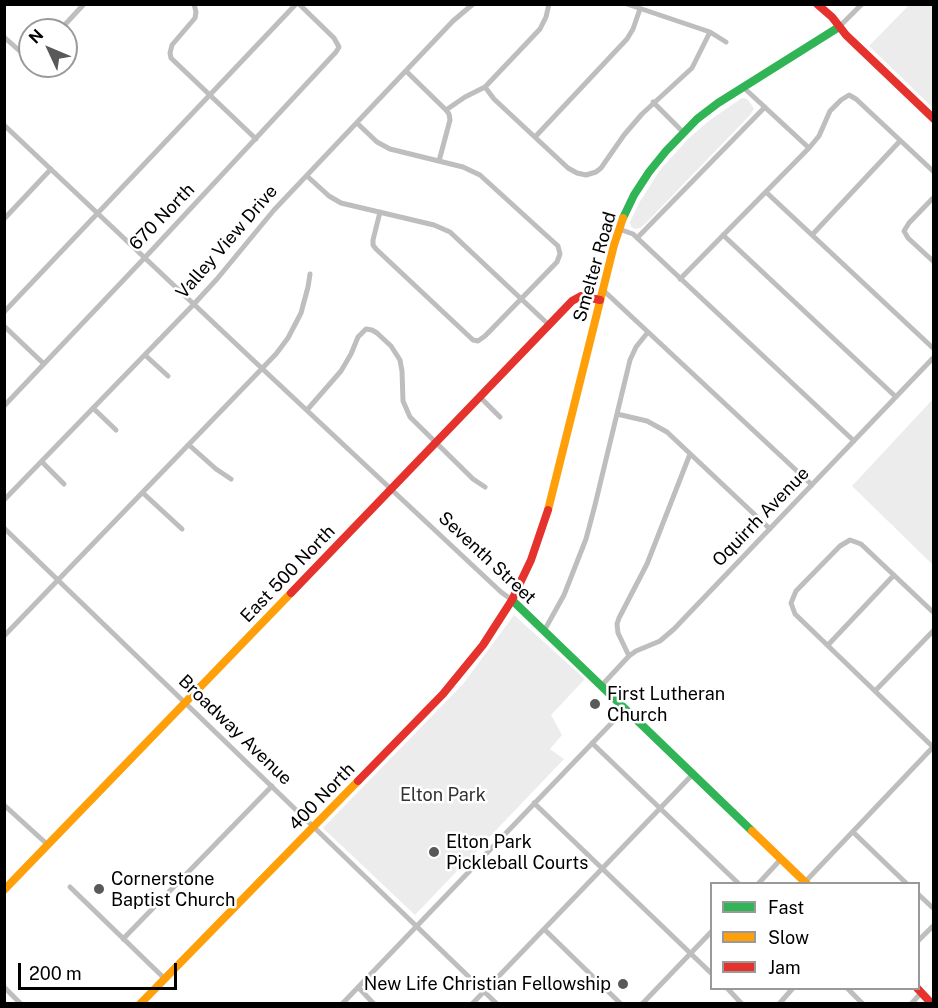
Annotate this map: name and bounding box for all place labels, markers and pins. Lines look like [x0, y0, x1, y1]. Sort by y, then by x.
place label: First Lutheran Church [607, 683, 725, 726]
marker: First Lutheran Church [588, 697, 602, 711]
place label: Elton Park Pickleball Courts [446, 831, 588, 874]
marker: Elton Park Pickleball Courts [427, 845, 441, 859]
place label: Cornerstone Baptist Church [111, 868, 235, 910]
marker: Cornerstone Baptist Church [92, 882, 106, 896]
place label: New Life Christian Fellowship [364, 973, 611, 995]
marker: New Life Christian Fellowship [616, 977, 630, 991]

